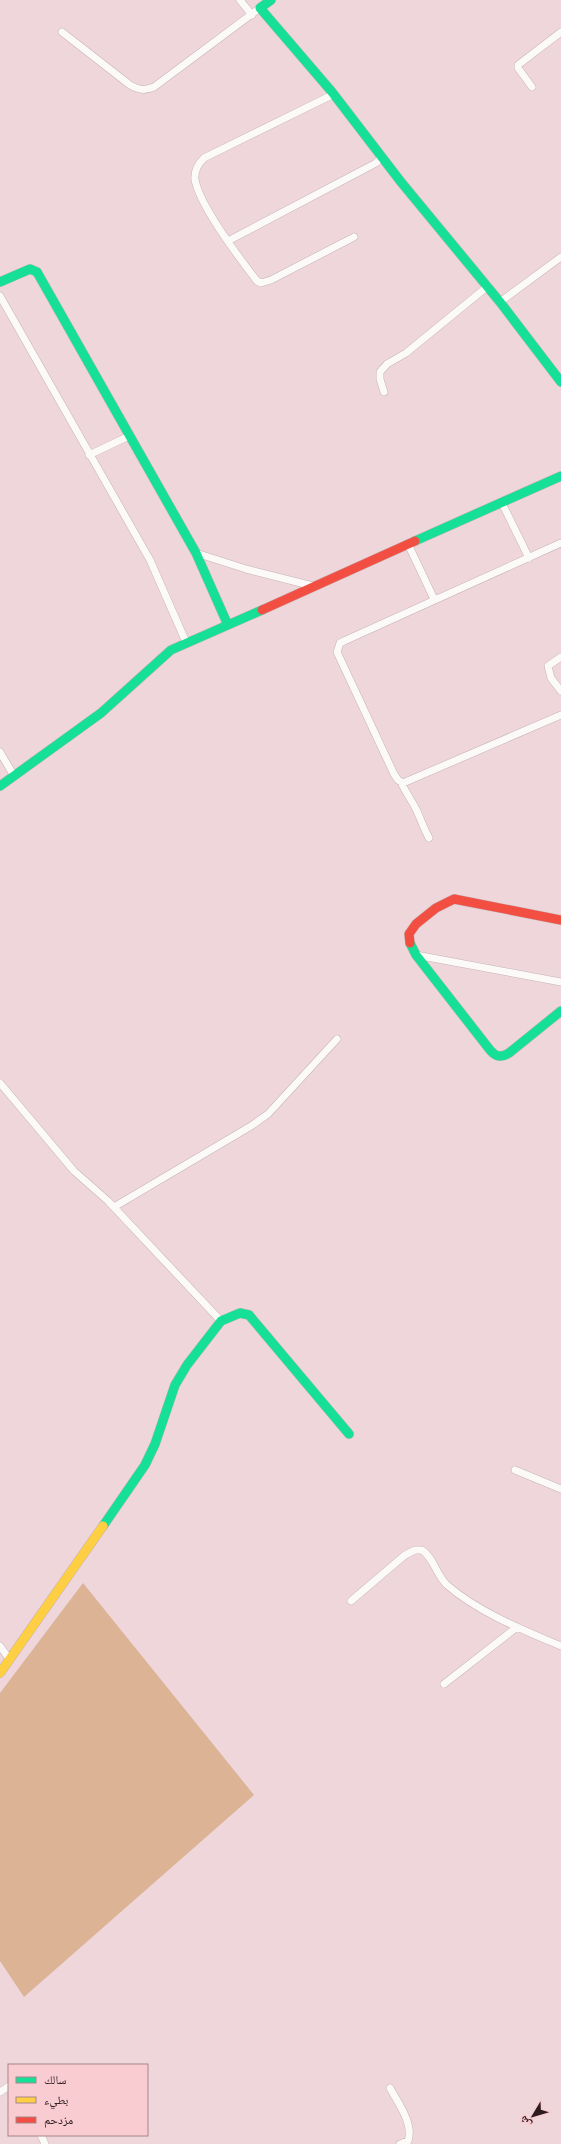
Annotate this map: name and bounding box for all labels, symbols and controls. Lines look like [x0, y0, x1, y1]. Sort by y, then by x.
legend [8, 2064, 148, 2136]
text: سالك [44, 2073, 66, 2087]
text: بطيء [44, 2093, 68, 2110]
north arrow [513, 2096, 553, 2136]
text: ش [517, 2112, 535, 2130]
text: مزدحم [44, 2113, 73, 2128]

